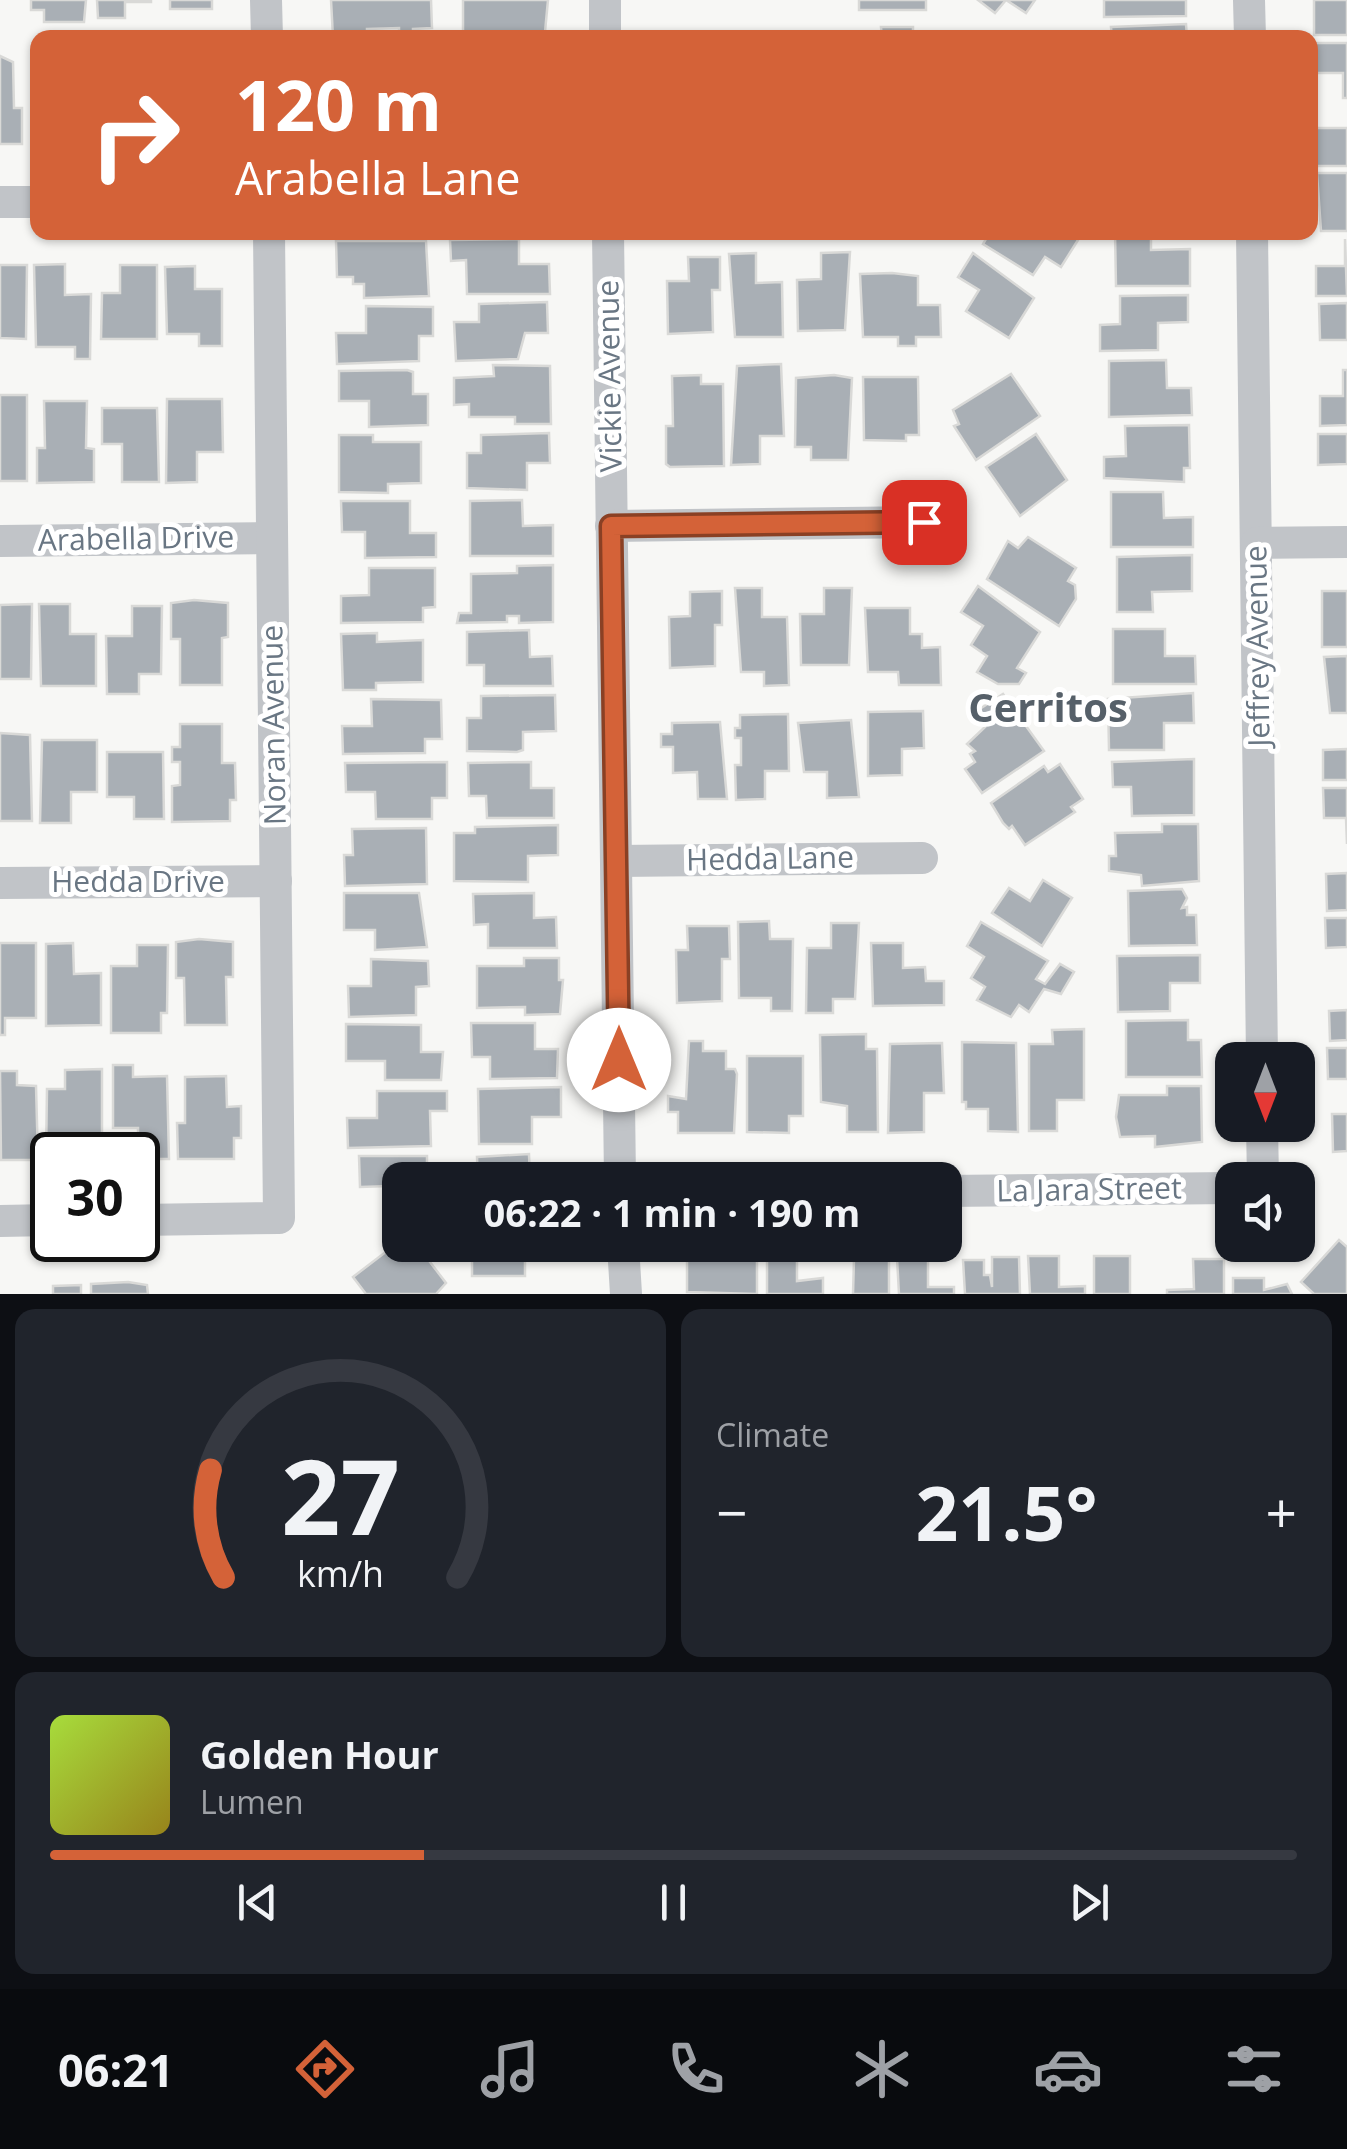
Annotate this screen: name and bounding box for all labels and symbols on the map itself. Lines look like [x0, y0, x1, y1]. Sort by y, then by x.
street label: Vickie Avenue [586, 280, 631, 472]
pin [882, 480, 967, 565]
street label: Arabella Drive [38, 515, 234, 560]
street label: Jeffrey Avenue [1234, 545, 1279, 750]
street label: Noran Avenue [250, 625, 295, 825]
district label: Cerritos [968, 679, 1128, 734]
street label: Hedda Lane [686, 836, 854, 879]
street label: Hedda Drive [51, 860, 225, 901]
position arrow [567, 1008, 671, 1112]
north arrow [1215, 1042, 1315, 1142]
speed limit sign: 30 [30, 1132, 160, 1262]
street label: La Jara Street [996, 1166, 1182, 1211]

